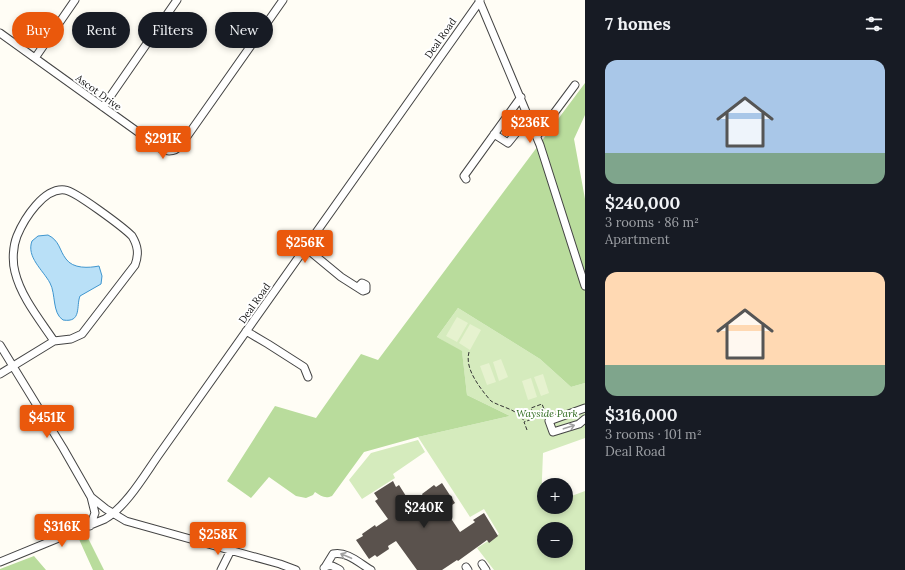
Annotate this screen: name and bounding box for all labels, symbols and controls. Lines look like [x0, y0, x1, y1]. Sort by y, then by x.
chip: Buy [12, 12, 64, 48]
chip: Rent [72, 12, 130, 48]
chip: Filters [138, 12, 207, 48]
chip: New [215, 12, 273, 48]
text: 7 homes [605, 13, 671, 35]
icon: filters [863, 13, 885, 35]
street label: Deal Road [422, 15, 459, 61]
street label: Ascot Drive [72, 71, 125, 114]
icon: home [709, 86, 781, 158]
pin: $236K [502, 110, 558, 144]
text: $236K [511, 114, 549, 131]
pin: $291K [135, 126, 191, 160]
text: $291K [145, 130, 181, 147]
text: $240,000 [605, 192, 680, 214]
text: 3 rooms · 86 m² [605, 214, 699, 231]
pin: $256K [277, 230, 333, 264]
text: Apartment [605, 231, 670, 248]
text: $256K [286, 234, 324, 251]
street label: Deal Road [236, 280, 273, 326]
icon: home [709, 298, 781, 370]
text: $316,000 [605, 404, 678, 426]
pin: $451K [19, 405, 75, 439]
park label: Wayside Park [516, 407, 578, 420]
text: $451K [29, 409, 65, 426]
one-way arrow [562, 423, 575, 430]
text: 3 rooms · 101 m² [605, 426, 702, 443]
text: Deal Road [605, 443, 666, 460]
map controls [537, 478, 573, 558]
button: + [537, 478, 573, 514]
pin: $240K [396, 495, 452, 529]
text: $240K [404, 499, 444, 516]
pin: $316K [34, 514, 90, 548]
text: $316K [44, 518, 80, 535]
pin: $258K [190, 522, 246, 556]
button: − [537, 522, 573, 558]
text: $258K [199, 526, 237, 543]
one-way arrow [341, 552, 353, 559]

